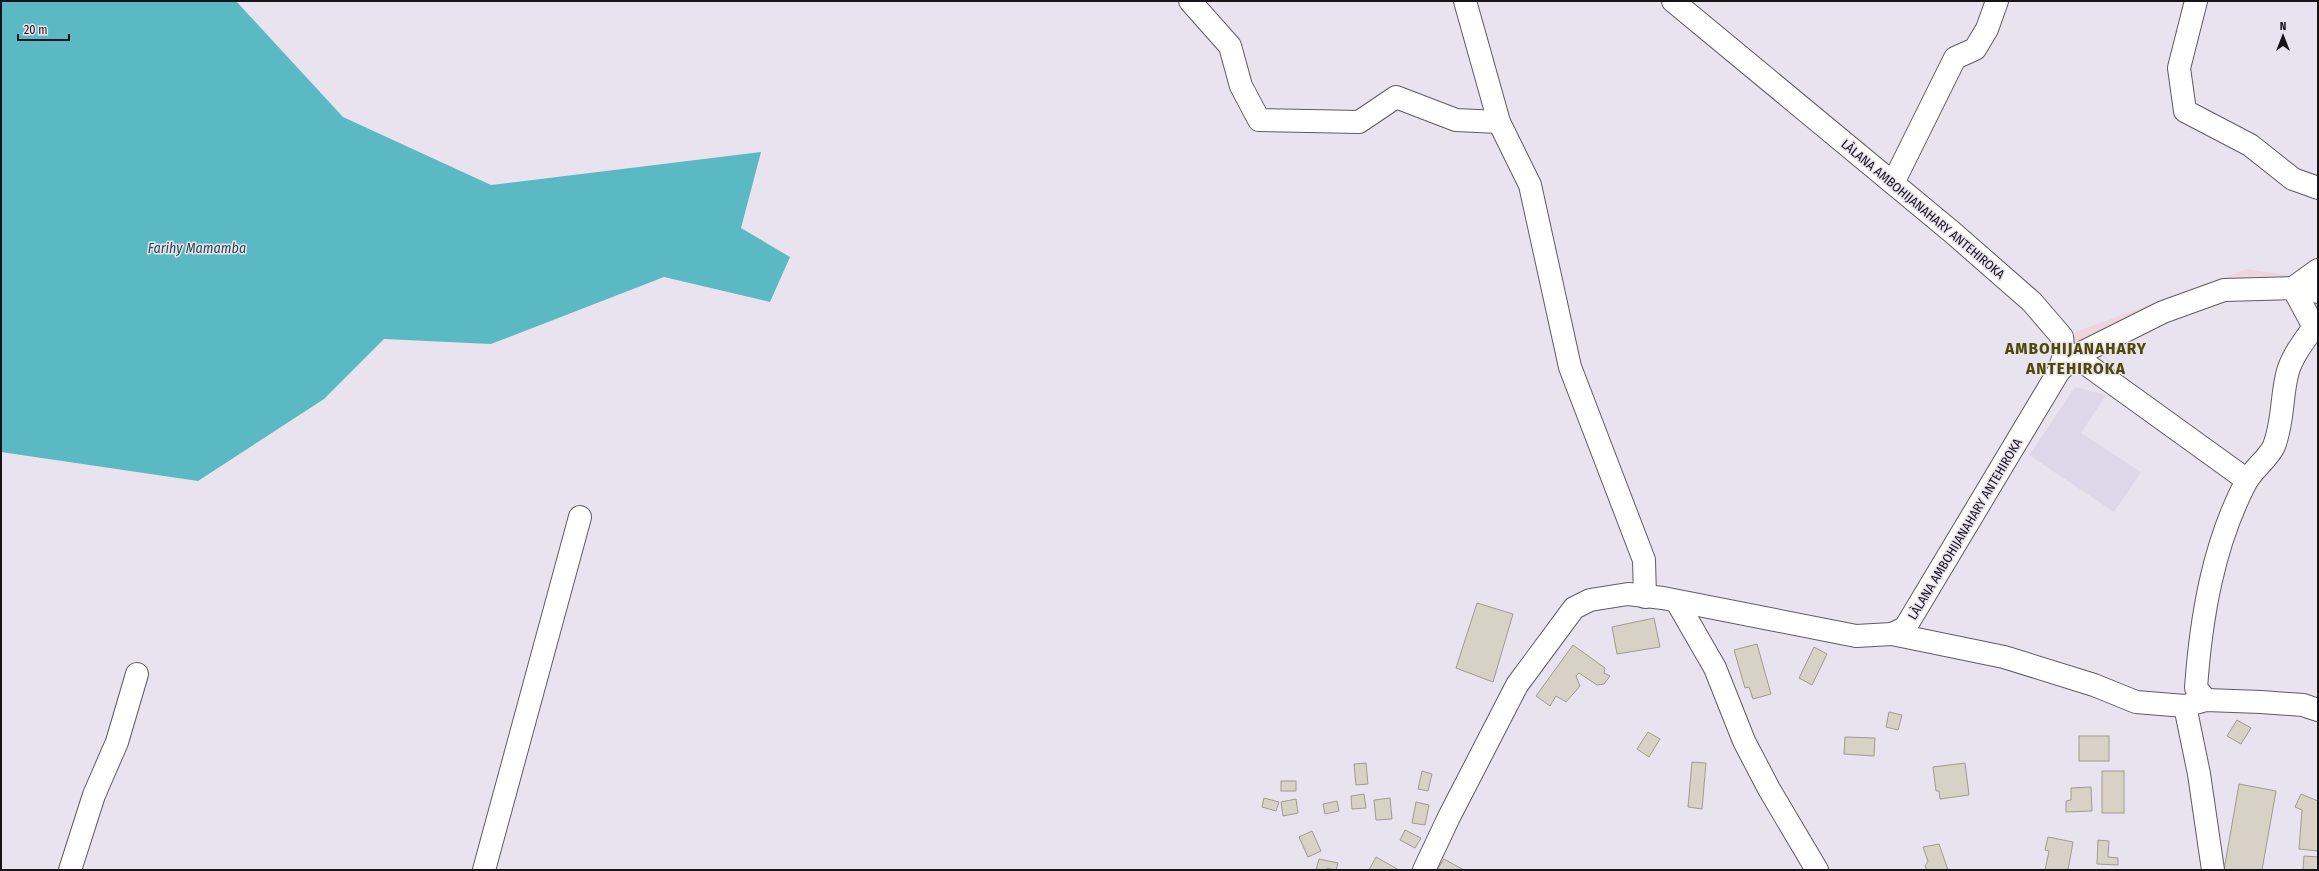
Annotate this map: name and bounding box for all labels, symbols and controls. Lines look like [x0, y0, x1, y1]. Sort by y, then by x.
scale bar [18, 16, 69, 42]
north arrow [2263, 16, 2303, 56]
text: N [2280, 20, 2286, 33]
text: 20 m [24, 23, 48, 37]
street label: LÀLANA AMBOHIJANAHARY ANTEHIROKA [1838, 136, 2008, 282]
water label: Farihy Mamamba [148, 240, 246, 257]
district label: AMBOHIJANAHARY ANTEHIROKA [2004, 338, 2147, 379]
street label: LÀLANA AMBOHIJANAHARY ANTEHIROKA [1905, 436, 2025, 622]

